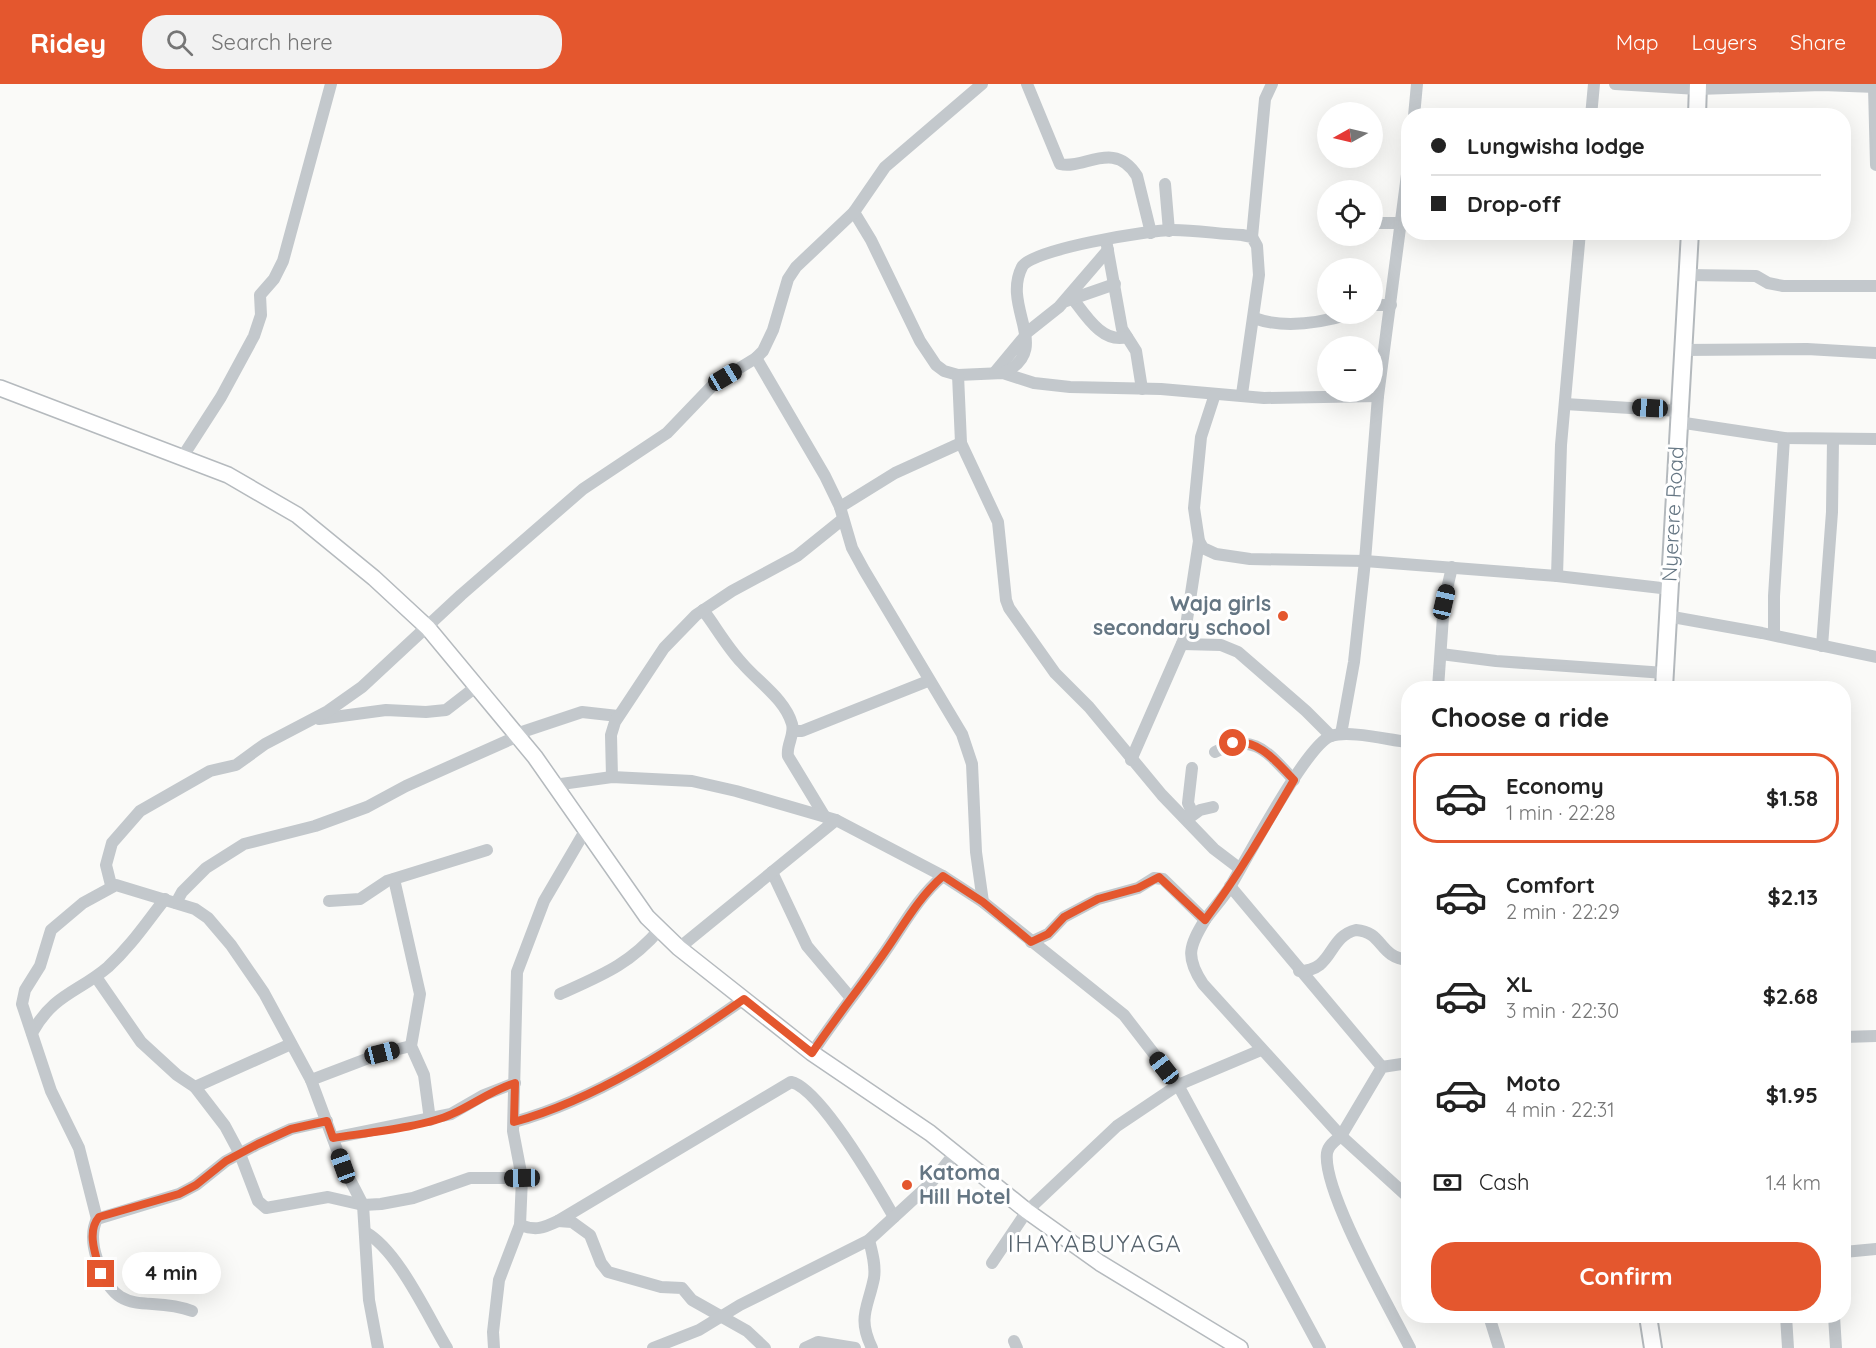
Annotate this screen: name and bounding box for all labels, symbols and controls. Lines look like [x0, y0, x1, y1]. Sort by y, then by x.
search box [142, 15, 562, 69]
text: Ridey [30, 25, 106, 60]
icon: search [163, 26, 196, 59]
text: Search here [211, 28, 333, 56]
text: Map [1616, 29, 1659, 55]
text: Layers [1692, 29, 1757, 55]
text: Share [1790, 29, 1846, 55]
north arrow [1317, 102, 1383, 168]
map controls [1317, 102, 1383, 402]
text: Lungwisha lodge [1467, 132, 1645, 160]
button: locate [1317, 180, 1383, 246]
text: Drop-off [1467, 190, 1561, 218]
button: + [1317, 258, 1383, 324]
button: − [1317, 336, 1383, 402]
car [705, 360, 745, 394]
car [1632, 398, 1668, 418]
street label: Nyerere Road [1655, 445, 1689, 582]
car [1431, 582, 1457, 622]
place label: Waja girls secondary school [1093, 590, 1271, 640]
marker: Waja girls secondary school [1276, 609, 1290, 623]
text: Choose a ride [1431, 700, 1609, 734]
route start [1219, 729, 1246, 756]
icon: car [1434, 771, 1488, 825]
text: Economy [1506, 772, 1604, 800]
text: $1.58 [1766, 784, 1818, 812]
text: 1 min · 22:28 [1506, 800, 1616, 825]
icon: car [1434, 870, 1488, 924]
text: Comfort [1506, 871, 1595, 899]
text: $2.13 [1768, 883, 1818, 911]
text: 2 min · 22:29 [1506, 899, 1620, 924]
icon: car [1434, 969, 1488, 1023]
text: XL [1506, 970, 1533, 998]
text: $2.68 [1763, 982, 1818, 1010]
text: 3 min · 22:30 [1506, 998, 1619, 1023]
car [362, 1040, 402, 1066]
car [1146, 1048, 1182, 1088]
icon: car [1434, 1068, 1488, 1122]
text: Moto [1506, 1069, 1560, 1097]
text: $1.95 [1766, 1081, 1818, 1109]
text: 4 min · 22:31 [1506, 1097, 1615, 1122]
car [328, 1146, 358, 1186]
place label: Katoma Hill Hotel [919, 1159, 1011, 1209]
icon: cash [1431, 1166, 1464, 1199]
text: Cash [1479, 1168, 1530, 1196]
car [504, 1169, 540, 1187]
text: 1.4 km [1766, 1170, 1821, 1195]
marker: Katoma Hill Hotel [900, 1178, 914, 1192]
district label: IHAYABUYAGA [1008, 1228, 1182, 1258]
button: Confirm [1431, 1242, 1821, 1311]
callout: 4 min [122, 1253, 221, 1295]
route end [87, 1260, 114, 1287]
text: 4 min [145, 1260, 198, 1285]

